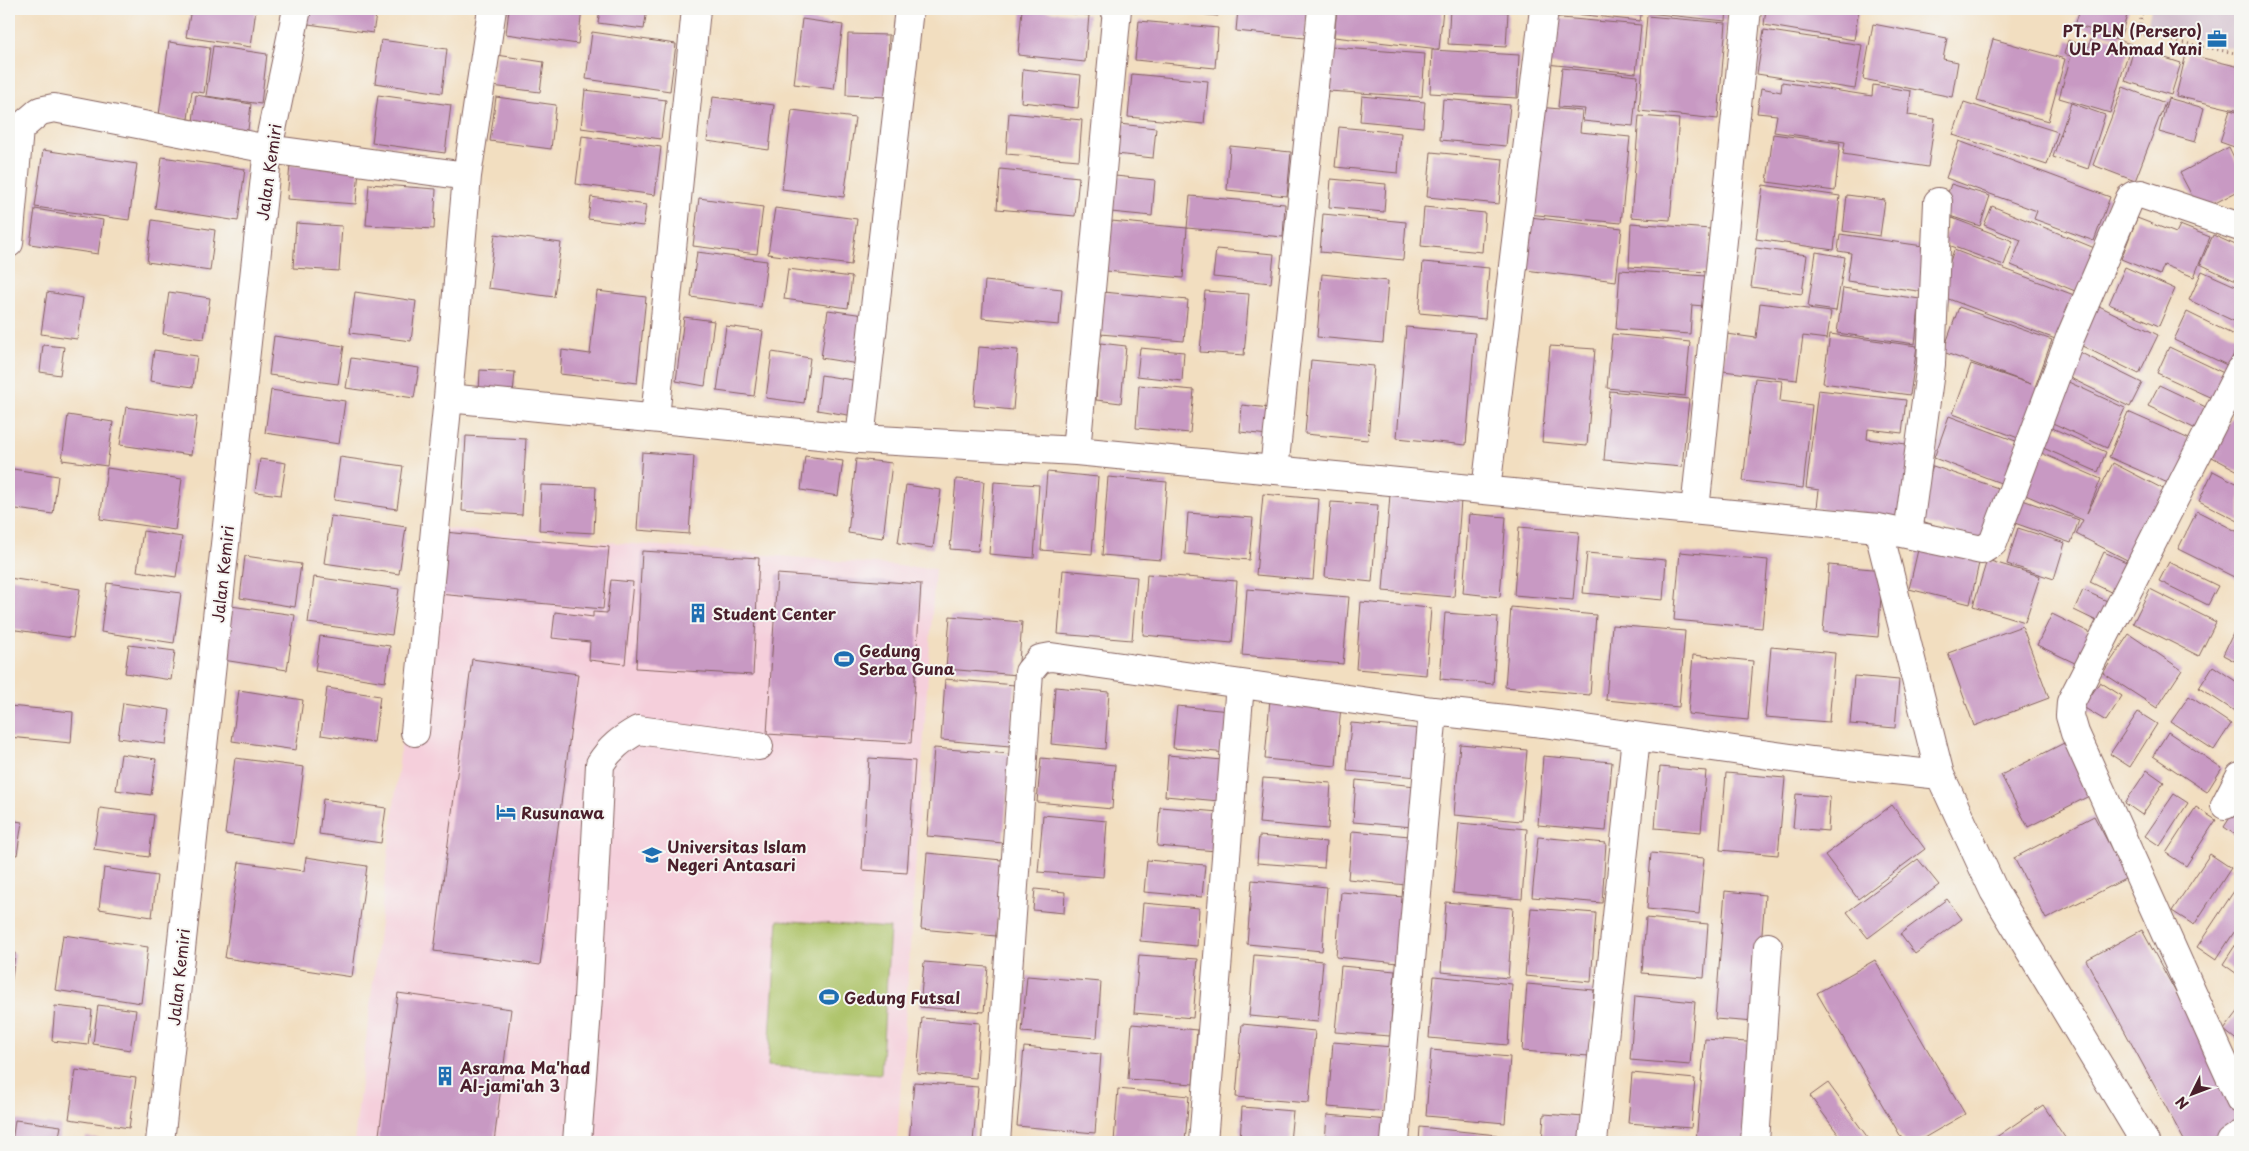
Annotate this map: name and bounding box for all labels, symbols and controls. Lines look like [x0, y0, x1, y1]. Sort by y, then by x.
place label: PT. PLN (Persero) ULP Ahmad Yani [2062, 18, 2202, 60]
office icon: PT. PLN (Persero) ULP Ahmad Yani [2206, 28, 2228, 50]
street label: Jalan Kemiri [249, 122, 287, 222]
street label: Jalan Kemiri [205, 524, 239, 624]
place label: Student Center [713, 601, 837, 625]
building icon: Student Center [687, 602, 709, 624]
place label: Gedung Serba Guna [859, 638, 955, 680]
sports icon: Gedung Serba Guna [833, 648, 855, 670]
place label: Rusunawa [521, 800, 604, 824]
hotel icon: Rusunawa [495, 801, 517, 823]
place label: Universitas Islam Negeri Antasari [667, 834, 806, 876]
school or university icon: Universitas Islam Negeri Antasari [641, 844, 663, 866]
street label: Jalan Kemiri [161, 927, 195, 1027]
place label: Gedung Futsal [844, 985, 960, 1009]
sports icon: Gedung Futsal [818, 986, 840, 1008]
place label: Asrama Ma'had Al-jami'ah 3 [459, 1055, 591, 1097]
building icon: Asrama Ma'had Al-jami'ah 3 [434, 1065, 456, 1087]
north arrow [2166, 1068, 2216, 1118]
text: N [2170, 1092, 2193, 1114]

